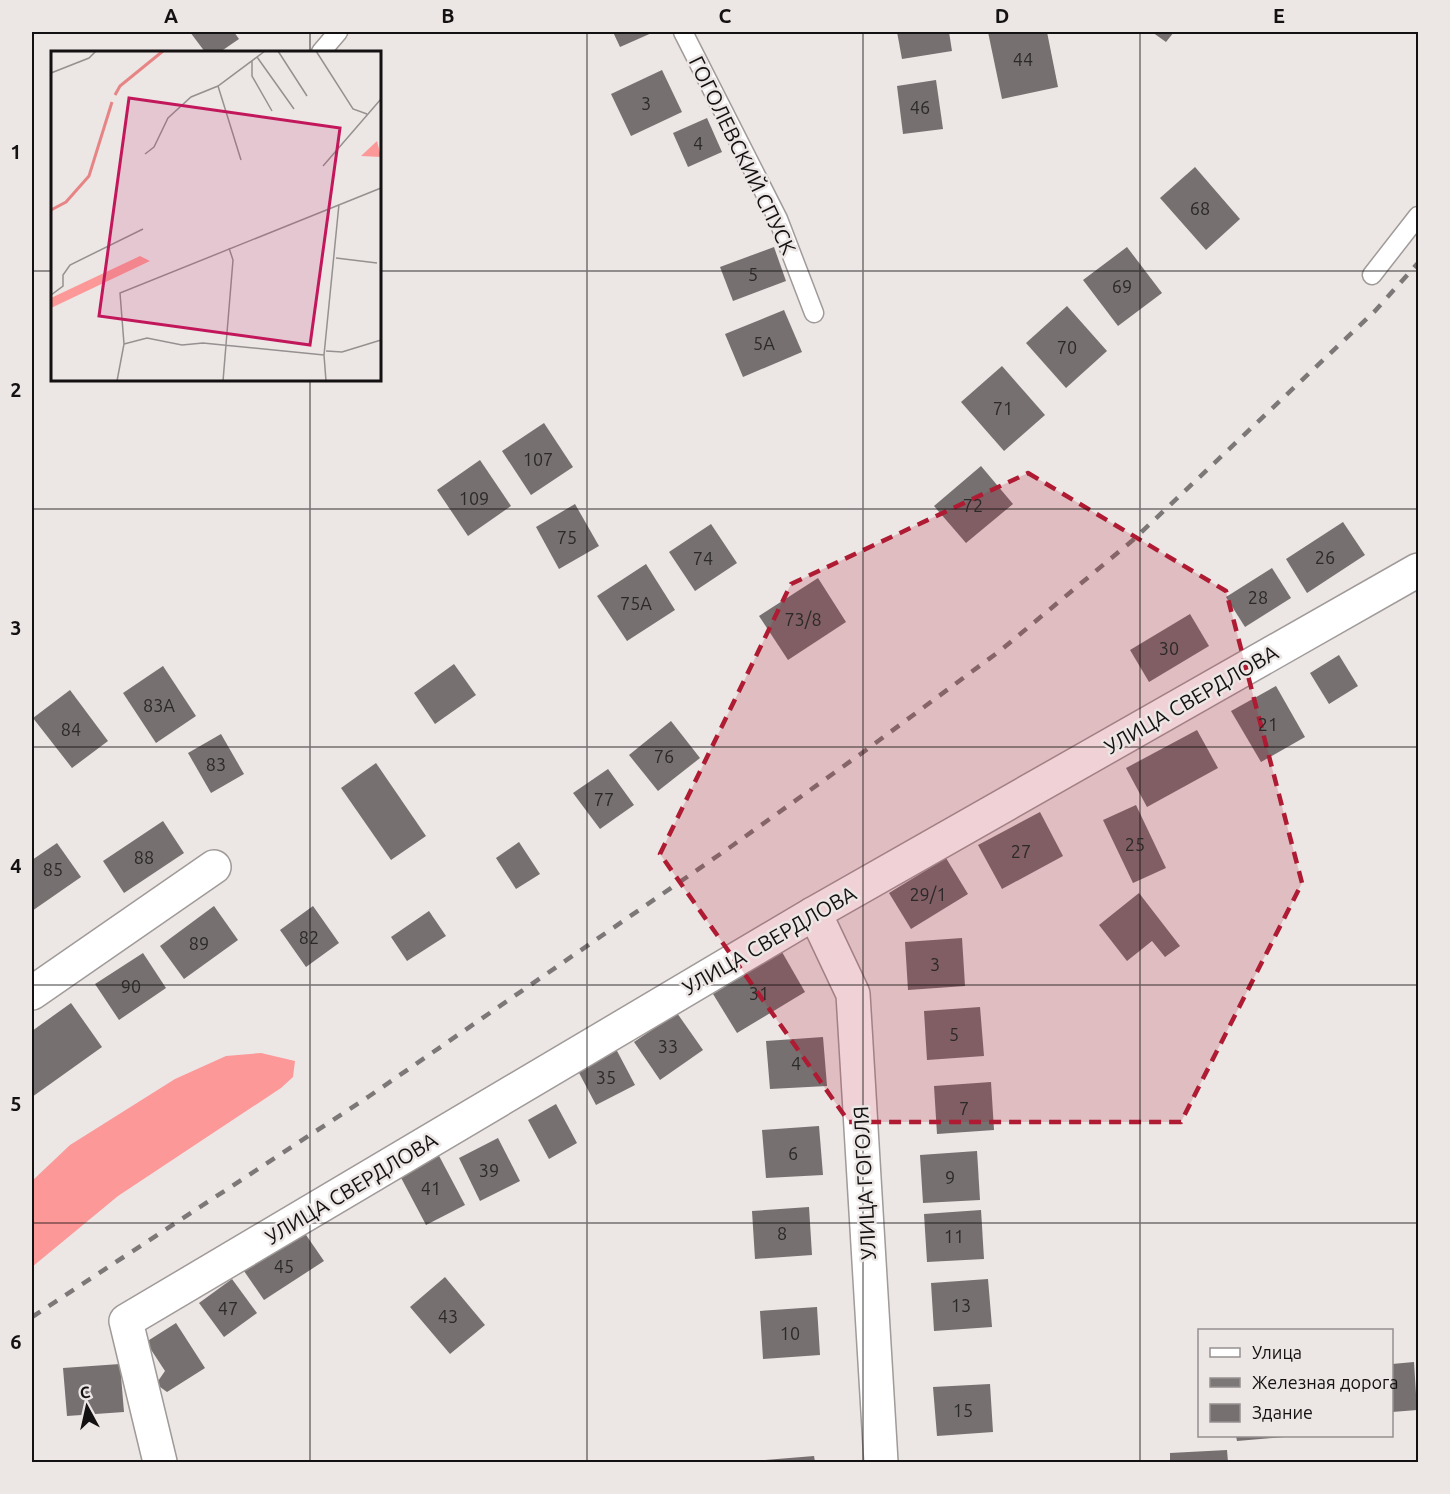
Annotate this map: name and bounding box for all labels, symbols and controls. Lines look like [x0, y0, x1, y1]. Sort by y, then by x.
text: A [164, 4, 178, 27]
text: B [441, 4, 455, 27]
text: C [719, 4, 732, 27]
text: D [995, 4, 1009, 27]
text: E [1273, 4, 1285, 27]
house number: 44 [1013, 49, 1033, 69]
inset map [51, 51, 381, 381]
street label: ГОГОЛЕВСКИЙ СПУСК [685, 52, 802, 258]
house number: 3 [641, 93, 651, 113]
house number: 46 [910, 97, 930, 117]
house number: 4 [693, 133, 703, 153]
text: 1 [10, 140, 22, 163]
house number: 68 [1190, 198, 1210, 218]
house number: 5 [748, 264, 758, 284]
house number: 69 [1112, 276, 1132, 296]
house number: 5А [753, 333, 775, 353]
house number: 70 [1057, 337, 1077, 357]
text: 2 [10, 378, 22, 401]
house number: 71 [993, 398, 1013, 418]
house number: 107 [523, 449, 553, 469]
house number: 109 [459, 488, 489, 508]
house number: 72 [963, 495, 983, 515]
house number: 75 [557, 527, 577, 547]
house number: 26 [1315, 547, 1335, 567]
house number: 74 [693, 548, 713, 568]
house number: 28 [1248, 587, 1268, 607]
house number: 75А [620, 593, 652, 613]
house number: 73/8 [784, 609, 822, 629]
text: 3 [10, 616, 22, 639]
house number: 30 [1159, 638, 1179, 658]
street label: УЛИЦА СВЕРДЛОВА [1100, 639, 1282, 758]
house number: 83А [143, 695, 175, 715]
house number: 21 [1258, 714, 1278, 734]
house number: 84 [61, 719, 81, 739]
house number: 76 [654, 746, 674, 766]
house number: 83 [206, 754, 226, 774]
house number: 77 [594, 789, 614, 809]
house number: 25 [1125, 834, 1145, 854]
house number: 27 [1011, 841, 1031, 861]
house number: 88 [134, 847, 154, 867]
text: 4 [10, 854, 22, 877]
house number: 85 [43, 859, 63, 879]
street label: УЛИЦА СВЕРДЛОВА [678, 880, 860, 999]
house number: 29/1 [909, 884, 947, 904]
house number: 82 [299, 927, 319, 947]
house number: 89 [189, 933, 209, 953]
house number: 3 [930, 954, 940, 974]
house number: 90 [121, 976, 141, 996]
house number: 31 [749, 983, 769, 1003]
house number: 5 [949, 1024, 959, 1044]
house number: 33 [658, 1036, 678, 1056]
house number: 4 [791, 1053, 801, 1073]
house number: 35 [596, 1067, 616, 1087]
text: 5 [10, 1092, 22, 1115]
house number: 7 [959, 1098, 969, 1118]
street label: УЛИЦА ГОГОЛЯ [848, 1105, 880, 1261]
street label: УЛИЦА СВЕРДЛОВА [261, 1127, 442, 1249]
house number: 6 [788, 1143, 798, 1163]
house number: 39 [479, 1160, 499, 1180]
house number: 9 [945, 1167, 955, 1187]
house number: 41 [421, 1178, 441, 1198]
house number: 8 [777, 1223, 787, 1243]
house number: 11 [944, 1226, 964, 1246]
house number: 45 [274, 1256, 294, 1276]
house number: 13 [951, 1295, 971, 1315]
house number: 47 [218, 1298, 238, 1318]
house number: 43 [438, 1306, 458, 1326]
house number: 10 [780, 1323, 800, 1343]
legend [1198, 1329, 1393, 1437]
text: 6 [10, 1330, 22, 1353]
text: Улица [1252, 1342, 1302, 1362]
text: Железная дорога [1252, 1372, 1399, 1392]
north arrow [57, 1377, 117, 1437]
text: С [79, 1383, 91, 1402]
house number: 15 [953, 1400, 973, 1420]
text: Здание [1252, 1402, 1313, 1422]

